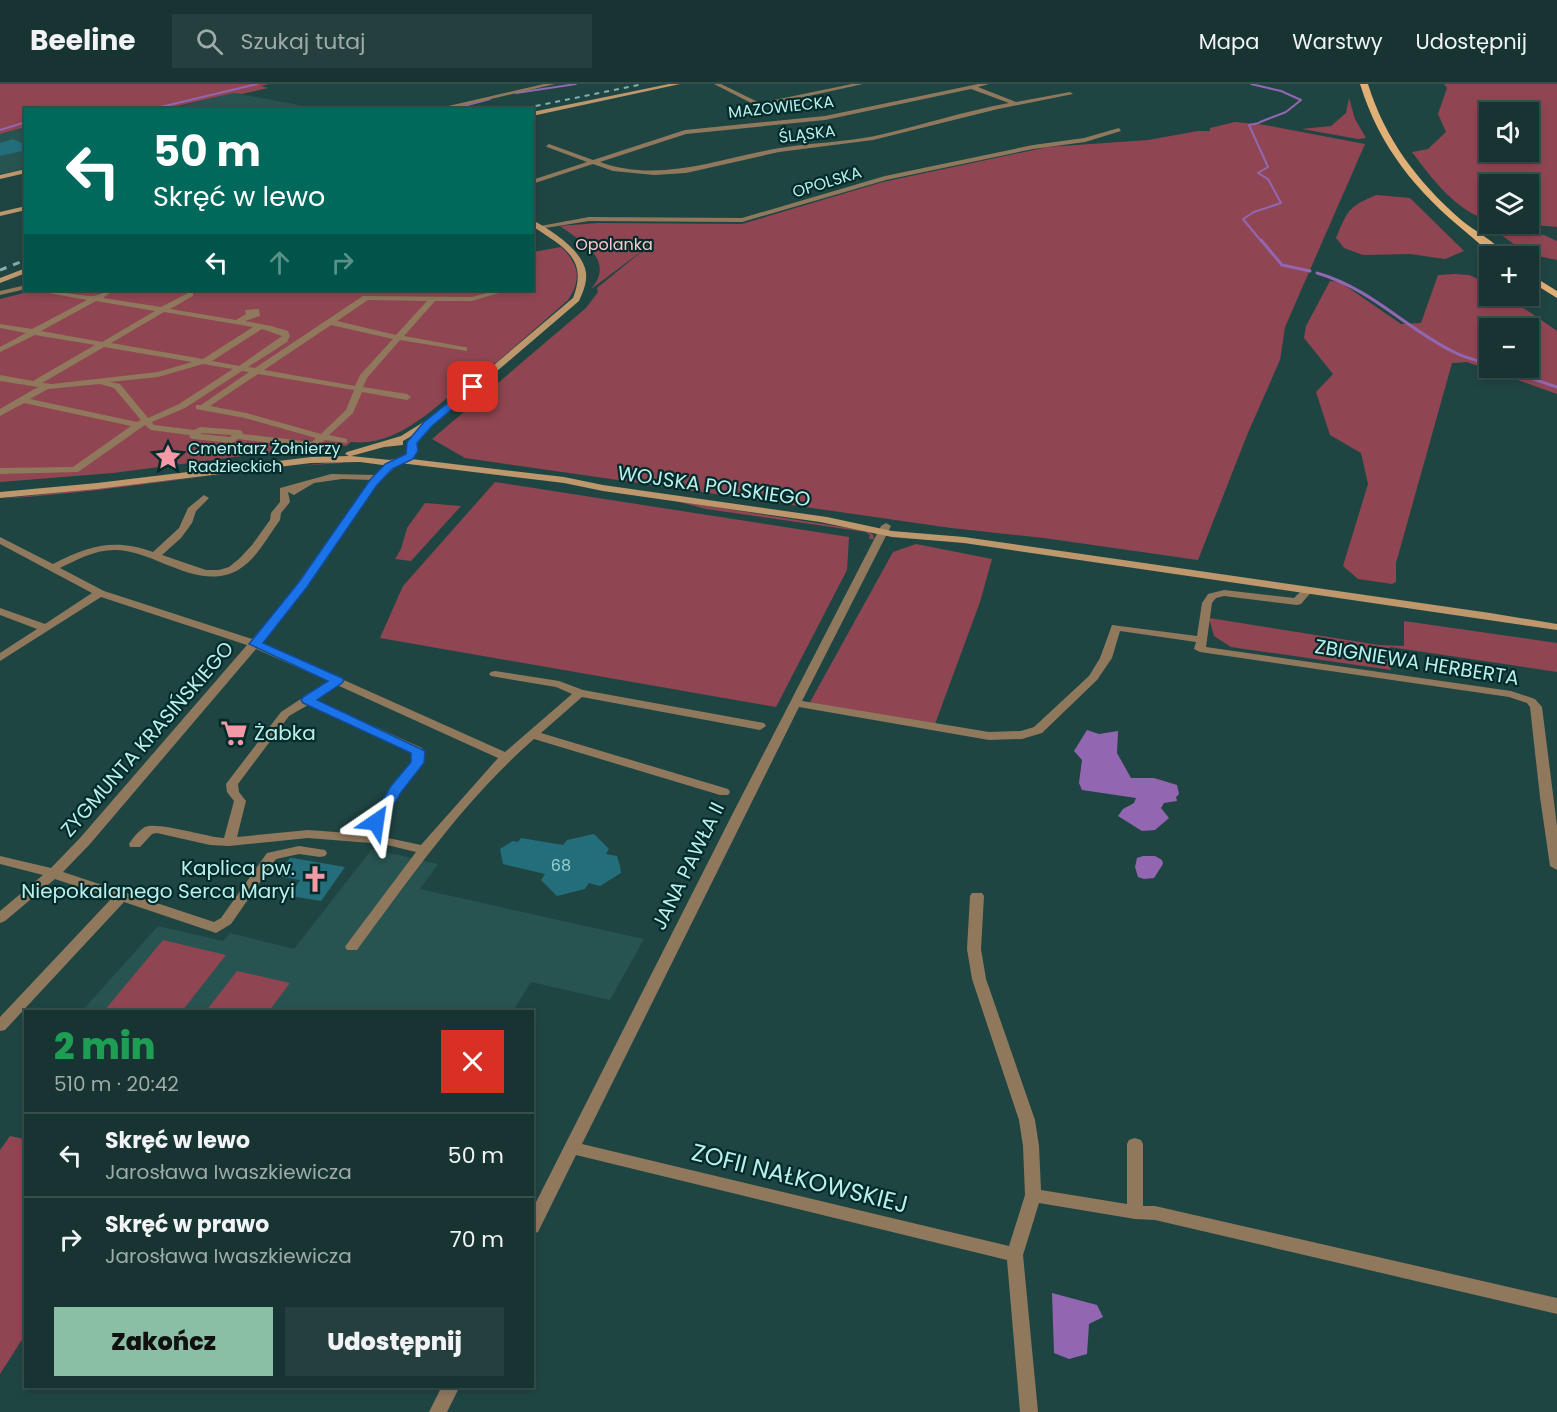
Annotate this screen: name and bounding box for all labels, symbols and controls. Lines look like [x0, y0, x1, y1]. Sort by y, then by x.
search box [172, 14, 592, 68]
text: Beeline [30, 21, 136, 60]
icon: search [193, 25, 226, 58]
text: Szukaj tutaj [241, 26, 366, 57]
text: Mapa [1199, 27, 1259, 56]
text: Warstwy [1292, 27, 1383, 56]
text: Udostępnij [1416, 27, 1527, 56]
street label: MAZOWIECKA [727, 90, 835, 124]
map controls [1479, 102, 1539, 378]
button: sound [1479, 102, 1539, 162]
street label: ŚLĄSKA [777, 119, 837, 149]
text: 50 m [153, 122, 261, 181]
icon: left [54, 132, 132, 210]
street label: OPOLSKA [790, 161, 865, 203]
button: layers [1479, 174, 1539, 234]
text: Skręć w lewo [153, 178, 325, 215]
park label: Opolanka [575, 233, 653, 256]
icon: left [200, 246, 233, 279]
icon: ahead [263, 246, 296, 279]
icon: right [326, 246, 359, 279]
button: + [1479, 246, 1539, 306]
button: − [1479, 318, 1539, 378]
pin [447, 361, 498, 412]
icon: arrive [456, 370, 489, 403]
place label: Cmentarz Żołnierzy Radzieckich [188, 437, 340, 478]
place icon: Cmentarz Żołnierzy Radzieckich [153, 442, 183, 472]
street label: WOJSKA POLSKIEGO [616, 459, 812, 513]
street label: ZBIGNIEWA HERBERTA [1313, 632, 1521, 692]
street label: ZYGMUNTA KRASIŃSKIEGO [54, 635, 240, 843]
supermarket icon: Żabka [219, 718, 249, 748]
place label: Żabka [254, 719, 316, 747]
position arrow [344, 790, 408, 854]
street label: JANA PAWŁA II [645, 797, 731, 935]
place label: Kaplica pw. Niepokalanego Serca Maryi [21, 854, 295, 905]
house number: 68 [551, 854, 571, 877]
church icon: Kaplica pw. Niepokalanego Serca Maryi [300, 864, 330, 894]
text: 2 min [54, 1021, 156, 1072]
button: close [441, 1030, 504, 1093]
text: 510 m · 20:42 [54, 1070, 179, 1098]
text: Skręć w lewo [105, 1125, 250, 1156]
street label: ZOFII NAŁKOWSKIEJ [688, 1135, 912, 1221]
icon: left [54, 1139, 87, 1172]
text: 50 m [448, 1140, 504, 1171]
text: Jarosława Iwaszkiewicza [105, 1158, 352, 1186]
text: Skręć w prawo [105, 1209, 269, 1240]
icon: right [54, 1223, 87, 1256]
text: 70 m [450, 1224, 504, 1255]
text: Jarosława Iwaszkiewicza [105, 1242, 352, 1270]
button: Zakończ [54, 1307, 273, 1376]
button: Udostępnij [285, 1307, 504, 1376]

